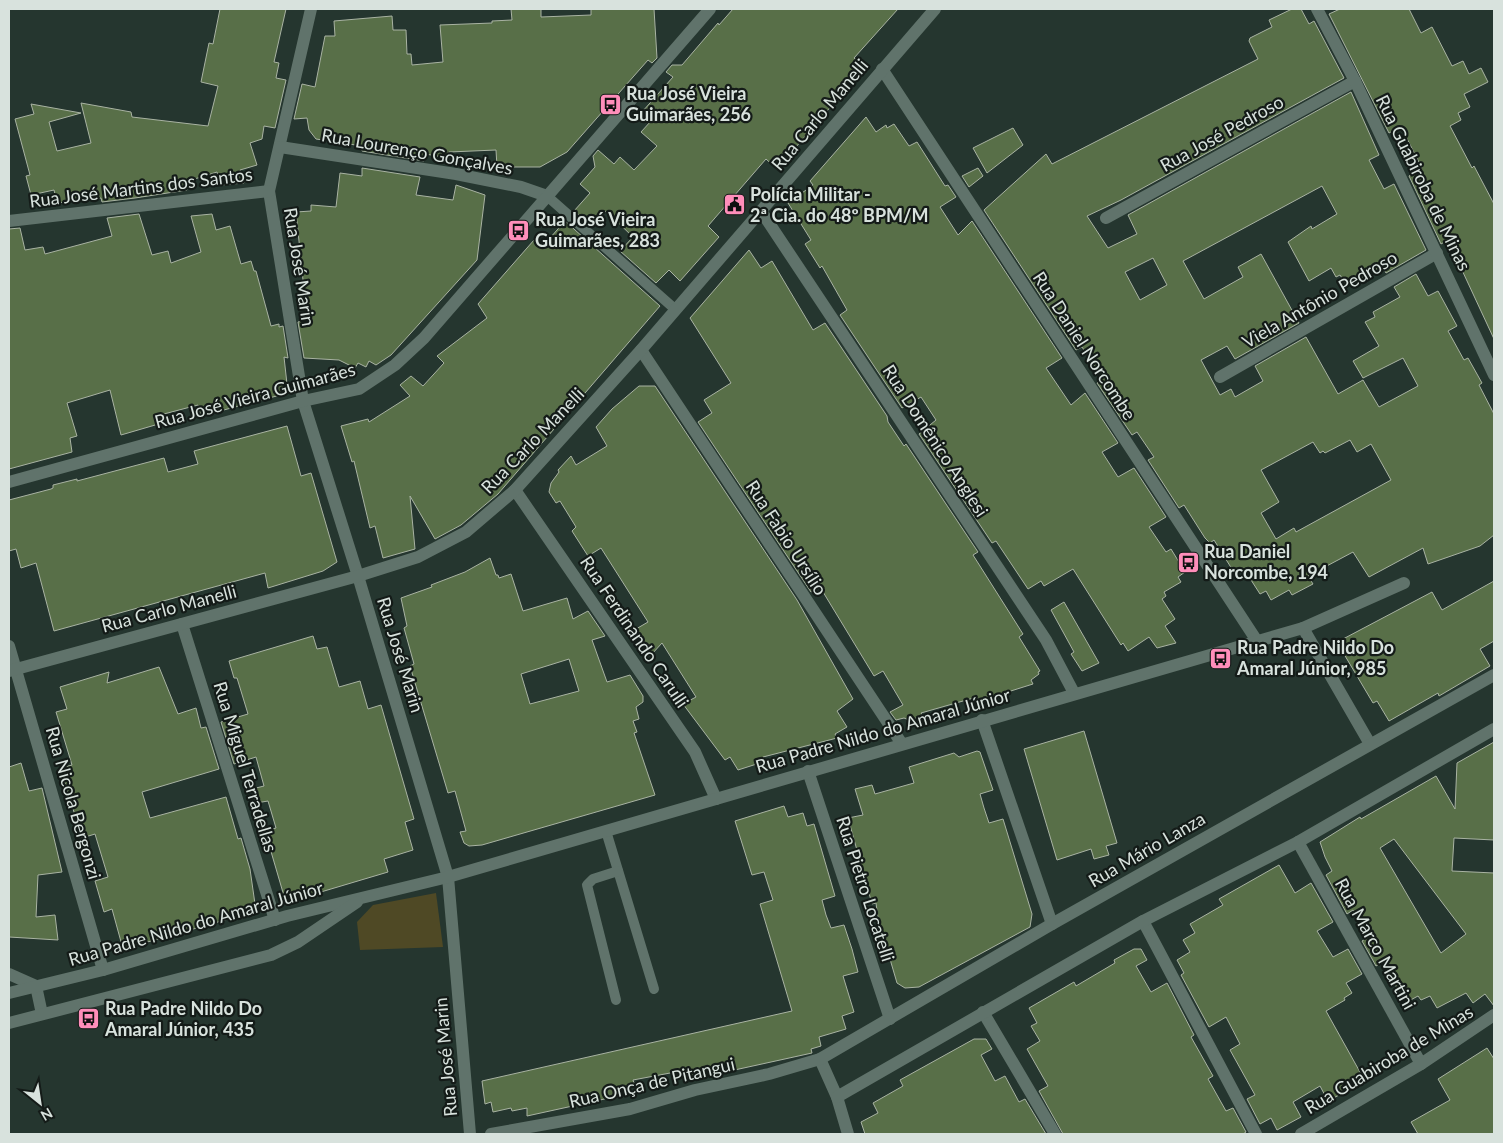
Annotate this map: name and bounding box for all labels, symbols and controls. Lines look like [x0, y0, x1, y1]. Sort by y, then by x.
street label: Rua Carlo Manelli [766, 54, 872, 175]
place label: Rua José Vieira Guimarães, 256 [626, 82, 751, 125]
street label: Rua José Pedroso [1156, 90, 1287, 176]
street label: Rua Guabiroba de Minas [1372, 91, 1476, 274]
bus stop icon: Rua José Vieira Guimarães, 256 [598, 92, 622, 116]
street label: Rua Lourenço Gonçalves [320, 123, 515, 179]
street label: Rua José Martins dos Santos [28, 162, 254, 212]
place label: Polícia Militar - 2ª Cia. do 48º BPM/M [750, 183, 928, 226]
public building icon: Polícia Militar - 2ª Cia. do 48º BPM/M [722, 193, 746, 217]
street label: Rua José Marin [280, 206, 320, 328]
place label: Rua José Vieira Guimarães, 283 [535, 208, 660, 251]
bus stop icon: Rua José Vieira Guimarães, 283 [507, 218, 531, 242]
street label: Viela Antônio Pedroso [1238, 246, 1401, 353]
street label: Rua Daniel Norcombe [1029, 267, 1141, 424]
street label: Rua José Vieira Guimarães [152, 358, 358, 432]
street label: Rua Domênico Anglesi [878, 360, 993, 521]
street label: Rua Carlo Manelli [476, 383, 588, 498]
street label: Rua Fabio Ursílio [742, 476, 832, 599]
place label: Rua Daniel Norcombe, 194 [1204, 540, 1328, 583]
bus stop icon: Rua Daniel Norcombe, 194 [1176, 550, 1200, 574]
street label: Rua Ferdinando Carulli [576, 551, 694, 712]
street label: Rua Carlo Manelli [99, 579, 239, 637]
street label: Rua José Marin [373, 594, 429, 715]
place label: Rua Padre Nildo Do Amaral Júnior, 985 [1236, 636, 1394, 679]
bus stop icon: Rua Padre Nildo Do Amaral Júnior, 985 [1209, 646, 1233, 670]
street label: Rua Miguel Terradellas [210, 679, 282, 855]
street label: Rua Padre Nildo do Amaral Júnior [753, 683, 1013, 777]
street label: Rua Nicola Bergonzi [42, 724, 106, 882]
street label: Rua Mário Lanza [1084, 807, 1209, 891]
street label: Rua Pietro Locatelli [832, 813, 900, 964]
street label: Rua Marco Martini [1331, 874, 1421, 1013]
street label: Rua Padre Nildo do Amaral Júnior [66, 876, 326, 970]
place label: Rua Padre Nildo Do Amaral Júnior, 435 [104, 997, 262, 1040]
street label: Rua José Marin [429, 997, 461, 1118]
street label: Rua Guabiroba de Minas [1300, 1000, 1477, 1118]
bus stop icon: Rua Padre Nildo Do Amaral Júnior, 435 [77, 1007, 101, 1031]
street label: Rua Onça de Pitangui [567, 1052, 737, 1112]
north arrow [15, 1078, 65, 1128]
text: N [38, 1105, 56, 1125]

